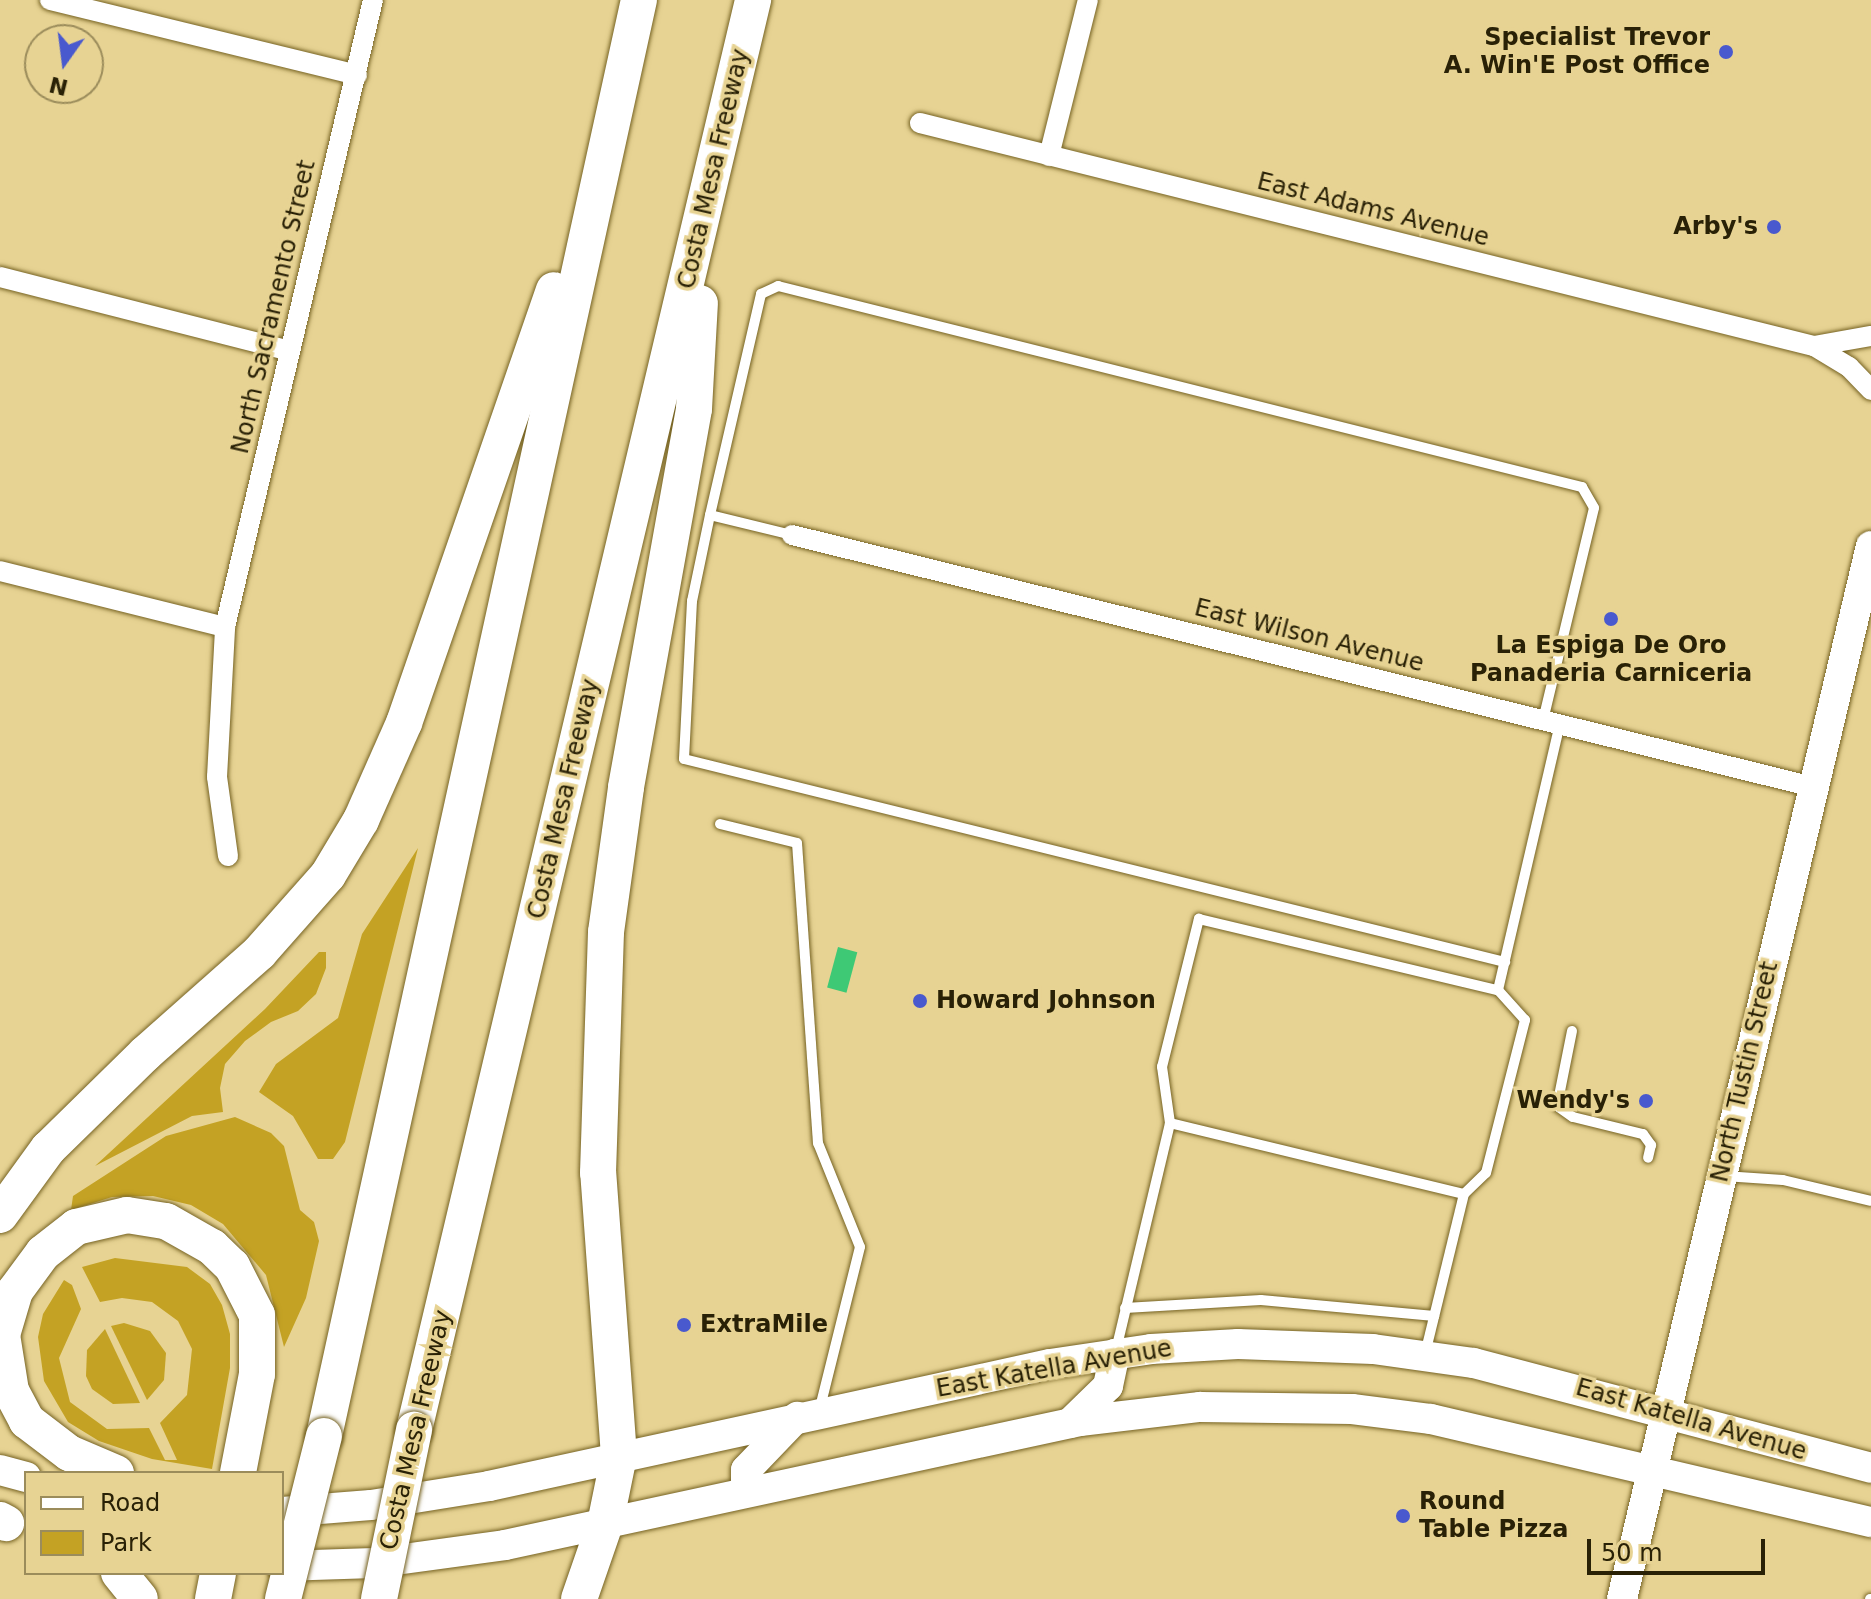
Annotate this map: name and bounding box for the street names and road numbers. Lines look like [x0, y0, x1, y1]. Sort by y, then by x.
street label: Costa Mesa Freeway [672, 46, 756, 292]
street label: North Sacramento Street [226, 157, 322, 457]
street label: East Adams Avenue [1254, 167, 1492, 253]
street label: East Wilson Avenue [1191, 594, 1427, 678]
street label: Costa Mesa Freeway [522, 676, 606, 922]
street label: North Tustin Street [1706, 959, 1784, 1185]
street label: Costa Mesa Freeway [374, 1307, 458, 1553]
street label: East Katella Avenue [934, 1334, 1174, 1404]
street label: East Katella Avenue [1572, 1373, 1810, 1467]

